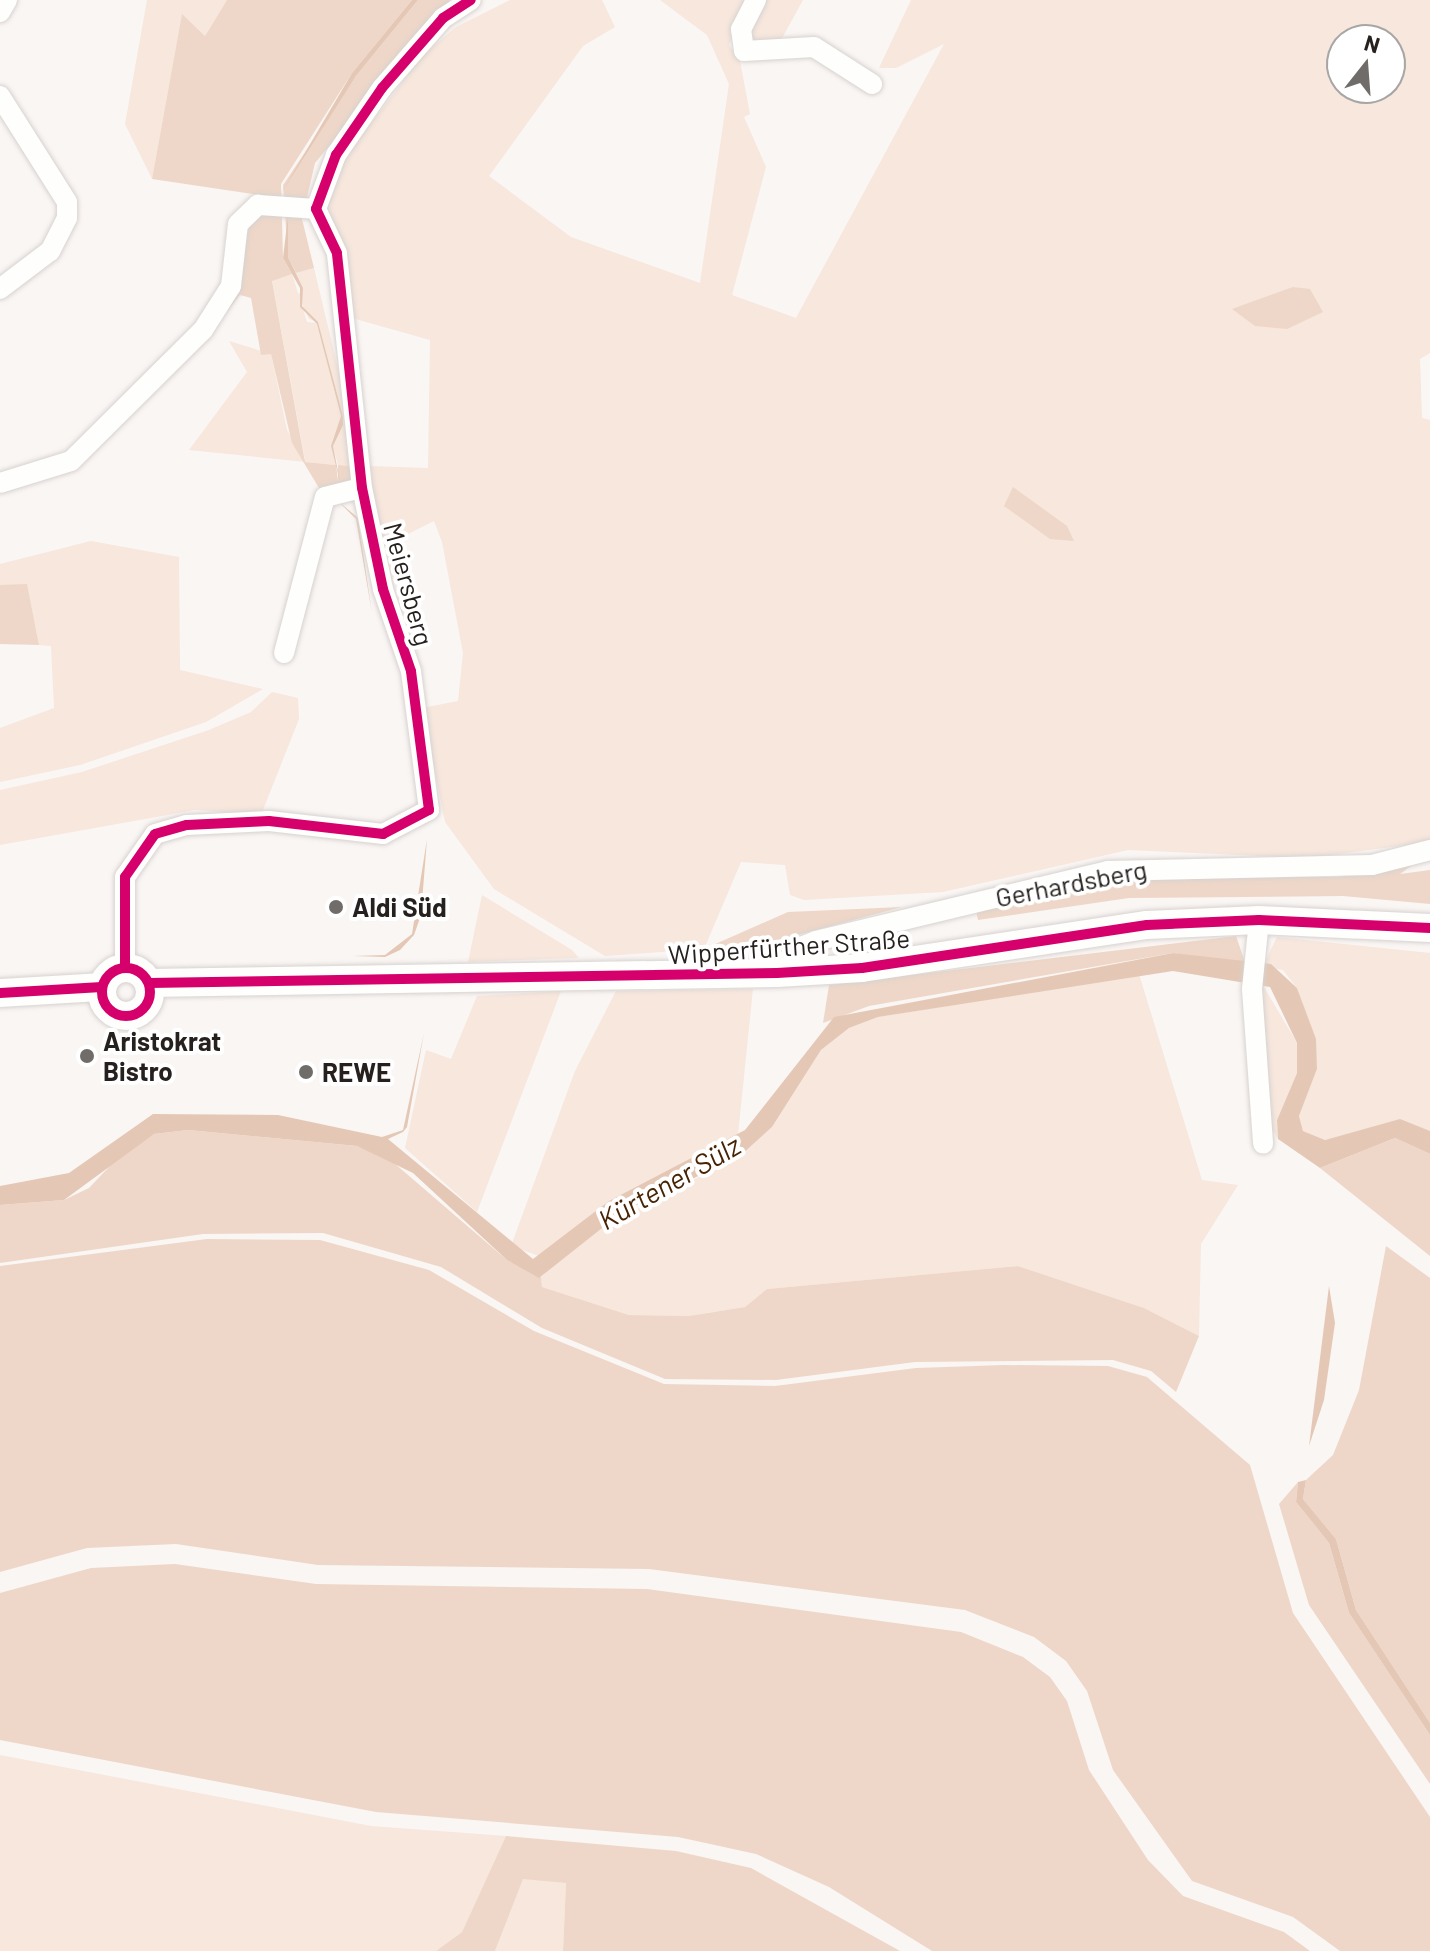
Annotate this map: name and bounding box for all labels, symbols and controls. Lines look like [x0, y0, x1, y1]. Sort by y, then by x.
north arrow [1326, 24, 1406, 104]
text: N [1362, 28, 1383, 58]
street label: Meiersberg [378, 519, 440, 649]
street label: Gerhardsberg [993, 853, 1149, 913]
place label: Aldi Süd [352, 891, 447, 923]
marker: Aldi Süd [327, 898, 345, 916]
street label: Wipperfürther Straße [667, 922, 911, 970]
place label: Aristokrat Bistro [103, 1025, 221, 1086]
marker: Aristokrat Bistro [78, 1047, 96, 1065]
place label: REWE [322, 1056, 391, 1088]
marker: REWE [297, 1063, 315, 1081]
water label: Kürtener Sülz [592, 1128, 746, 1236]

